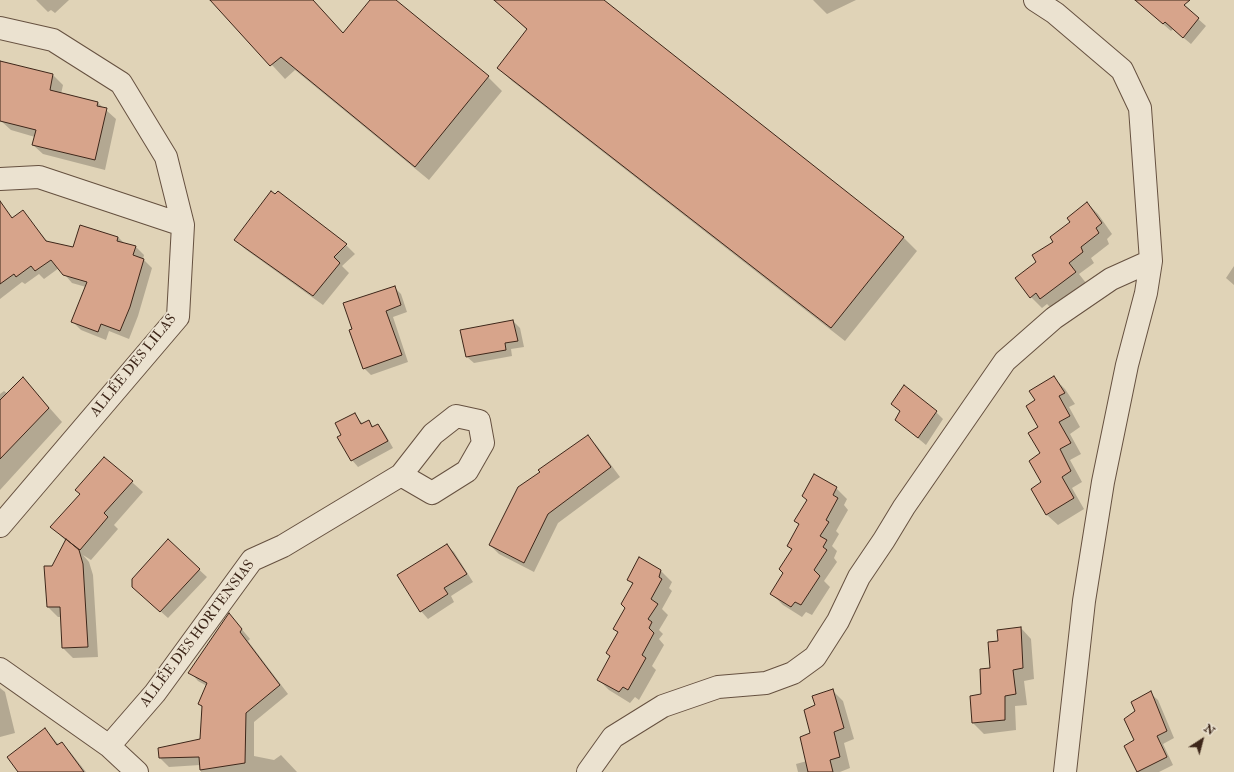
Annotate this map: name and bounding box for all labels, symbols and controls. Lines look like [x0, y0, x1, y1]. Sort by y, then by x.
street label: ALLÉE DES LILAS [87, 311, 181, 421]
street label: ALLÉE DES HORTENSIAS [137, 557, 259, 711]
north arrow [1182, 720, 1222, 760]
text: N [1202, 722, 1217, 738]

